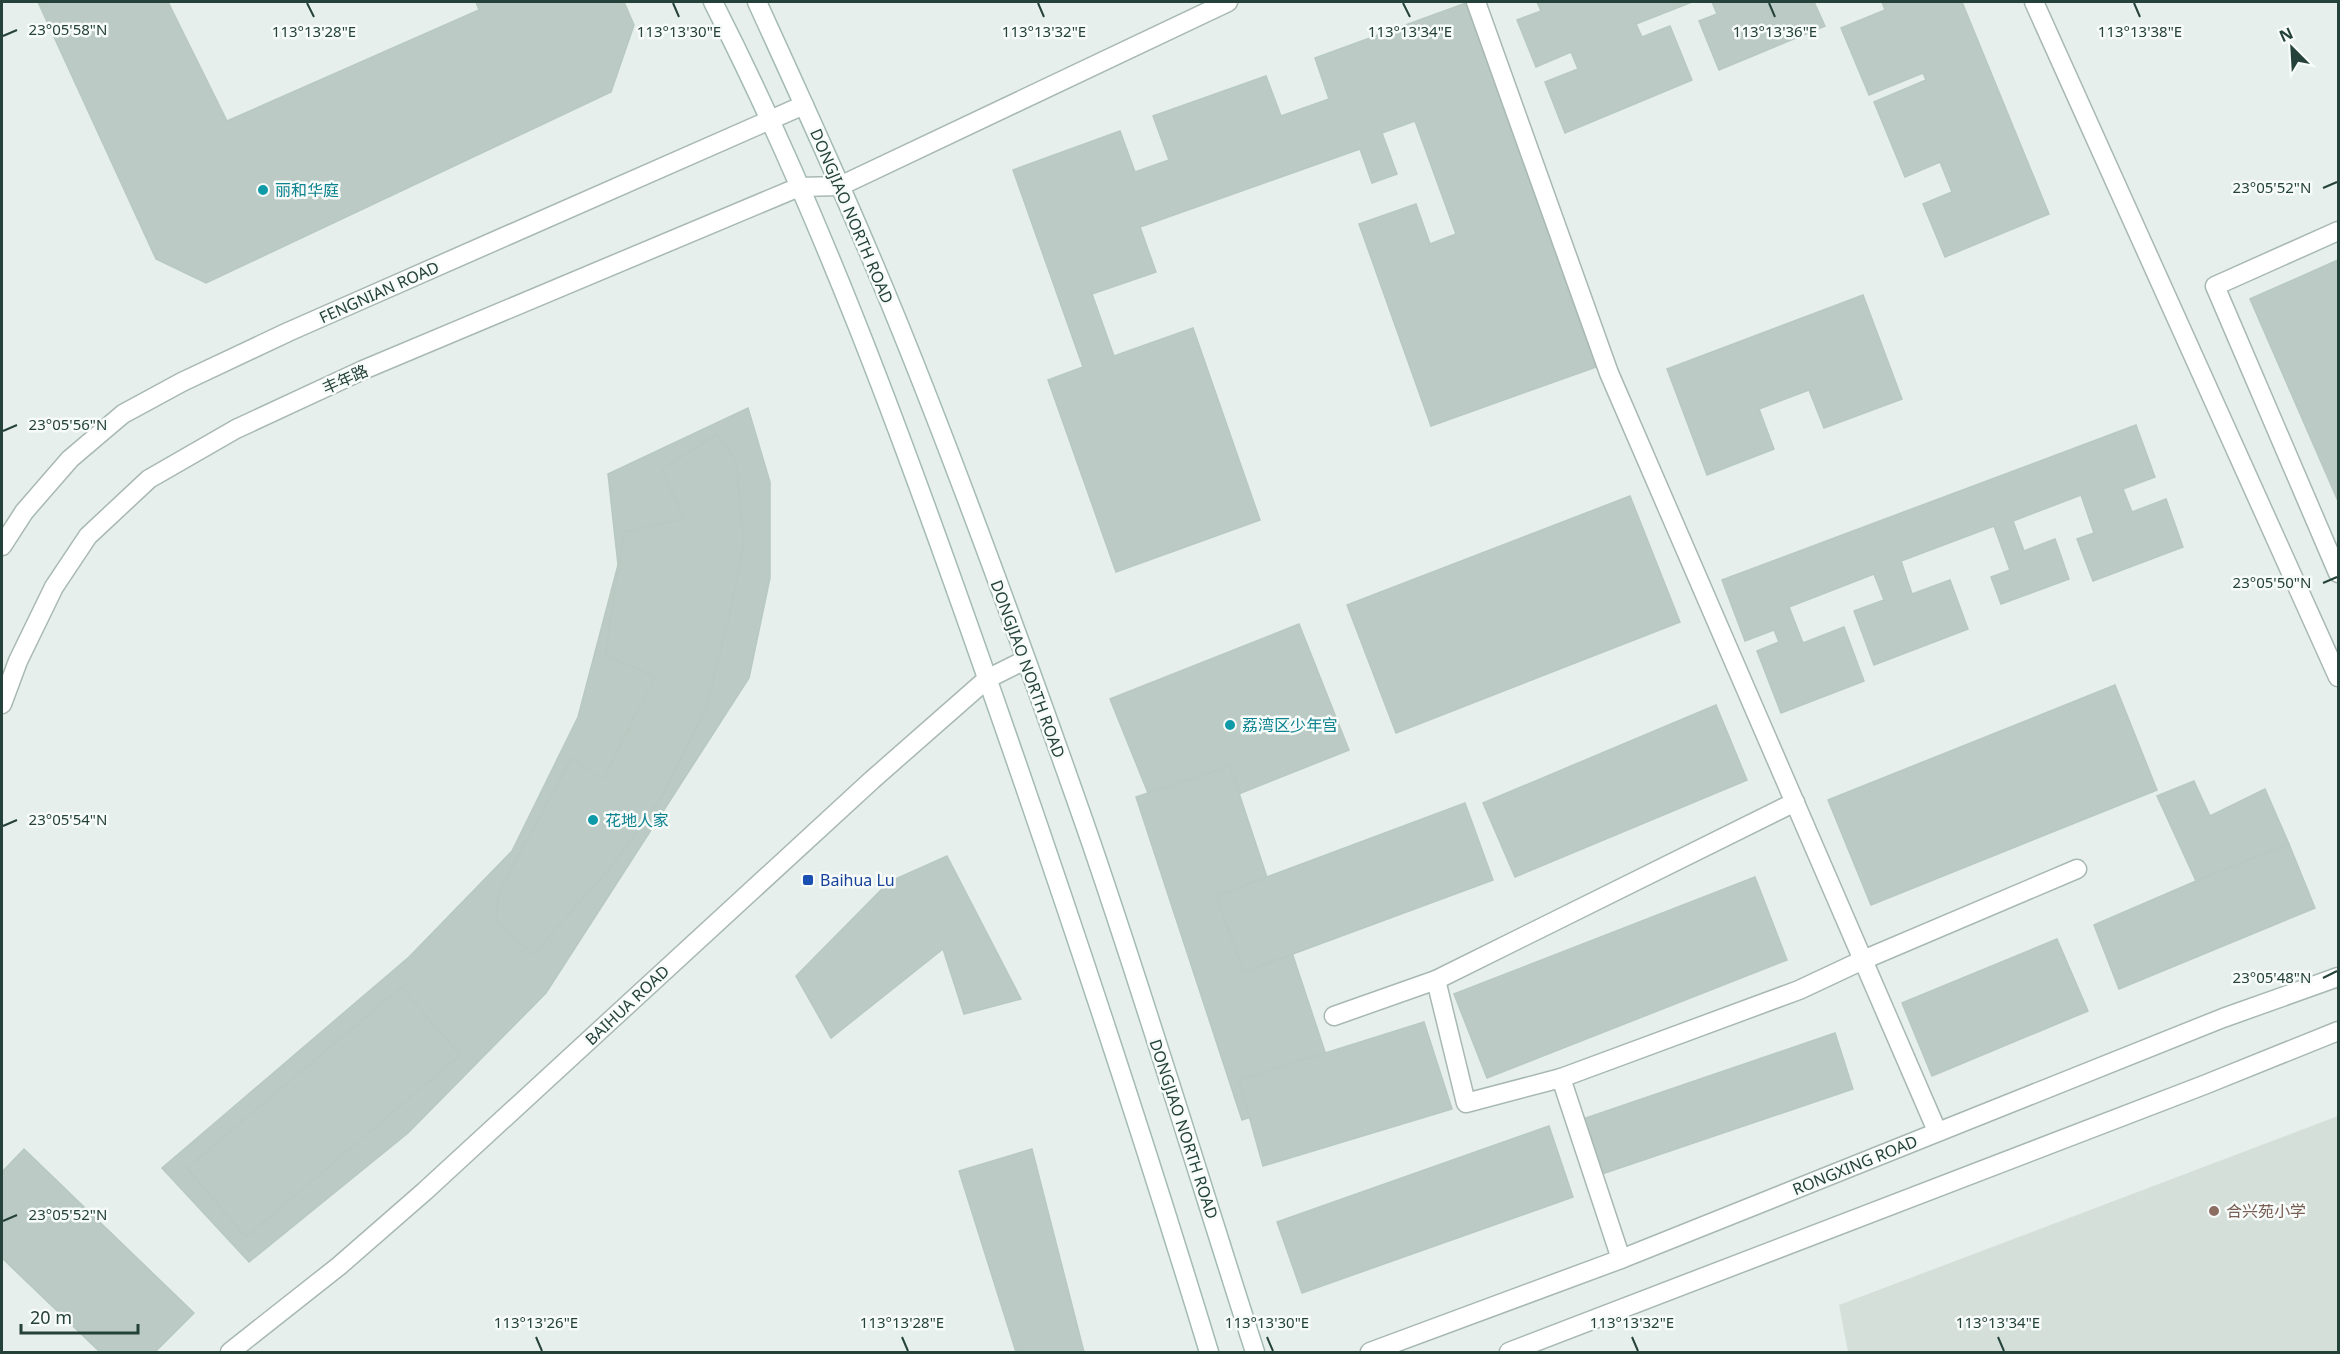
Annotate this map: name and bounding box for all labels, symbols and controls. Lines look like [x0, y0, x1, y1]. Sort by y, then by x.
north arrow [2262, 18, 2322, 78]
text: 23°05'58"N [29, 19, 107, 39]
text: 113°13'28"E [272, 21, 356, 41]
text: 113°13'30"E [637, 21, 721, 41]
text: 113°13'32"E [1002, 21, 1086, 41]
text: 113°13'34"E [1368, 21, 1452, 41]
text: 113°13'36"E [1733, 21, 1817, 41]
text: 113°13'38"E [2098, 21, 2182, 41]
text: N [2275, 22, 2296, 47]
street label: DONGJIAO NORTH ROAD [805, 125, 899, 307]
text: 23°05'52"N [2233, 177, 2311, 197]
place label: 丽和华庭 [275, 179, 339, 201]
marker: 丽和华庭 [256, 183, 270, 197]
street label: FENGNIAN ROAD [316, 256, 442, 328]
street label: 丰年路 [319, 359, 371, 399]
text: 23°05'56"N [29, 414, 107, 434]
text: 23°05'50"N [2233, 572, 2311, 592]
street label: DONGJIAO NORTH ROAD [986, 577, 1070, 761]
place label: 荔湾区少年宫 [1242, 714, 1338, 736]
marker: 荔湾区少年宫 [1223, 718, 1237, 732]
text: 23°05'54"N [29, 809, 107, 829]
place label: 花地人家 [605, 809, 669, 831]
marker: 花地人家 [586, 813, 600, 827]
place label: Baihua Lu [820, 869, 895, 891]
marker: Baihua Lu [801, 873, 815, 887]
street label: BAIHUA ROAD [580, 960, 674, 1050]
text: 23°05'48"N [2233, 967, 2311, 987]
street label: DONGJIAO NORTH ROAD [1145, 1036, 1223, 1222]
street label: RONGXING ROAD [1789, 1130, 1921, 1200]
place label: 合兴苑小学 [2226, 1200, 2306, 1222]
text: 23°05'52"N [29, 1204, 107, 1224]
marker: 合兴苑小学 [2207, 1204, 2221, 1218]
scale bar [21, 1297, 138, 1335]
text: 20 m [30, 1305, 72, 1329]
text: 113°13'26"E [494, 1312, 578, 1332]
text: 113°13'28"E [860, 1312, 944, 1332]
text: 113°13'30"E [1225, 1312, 1309, 1332]
text: 113°13'32"E [1590, 1312, 1674, 1332]
text: 113°13'34"E [1956, 1312, 2040, 1332]

